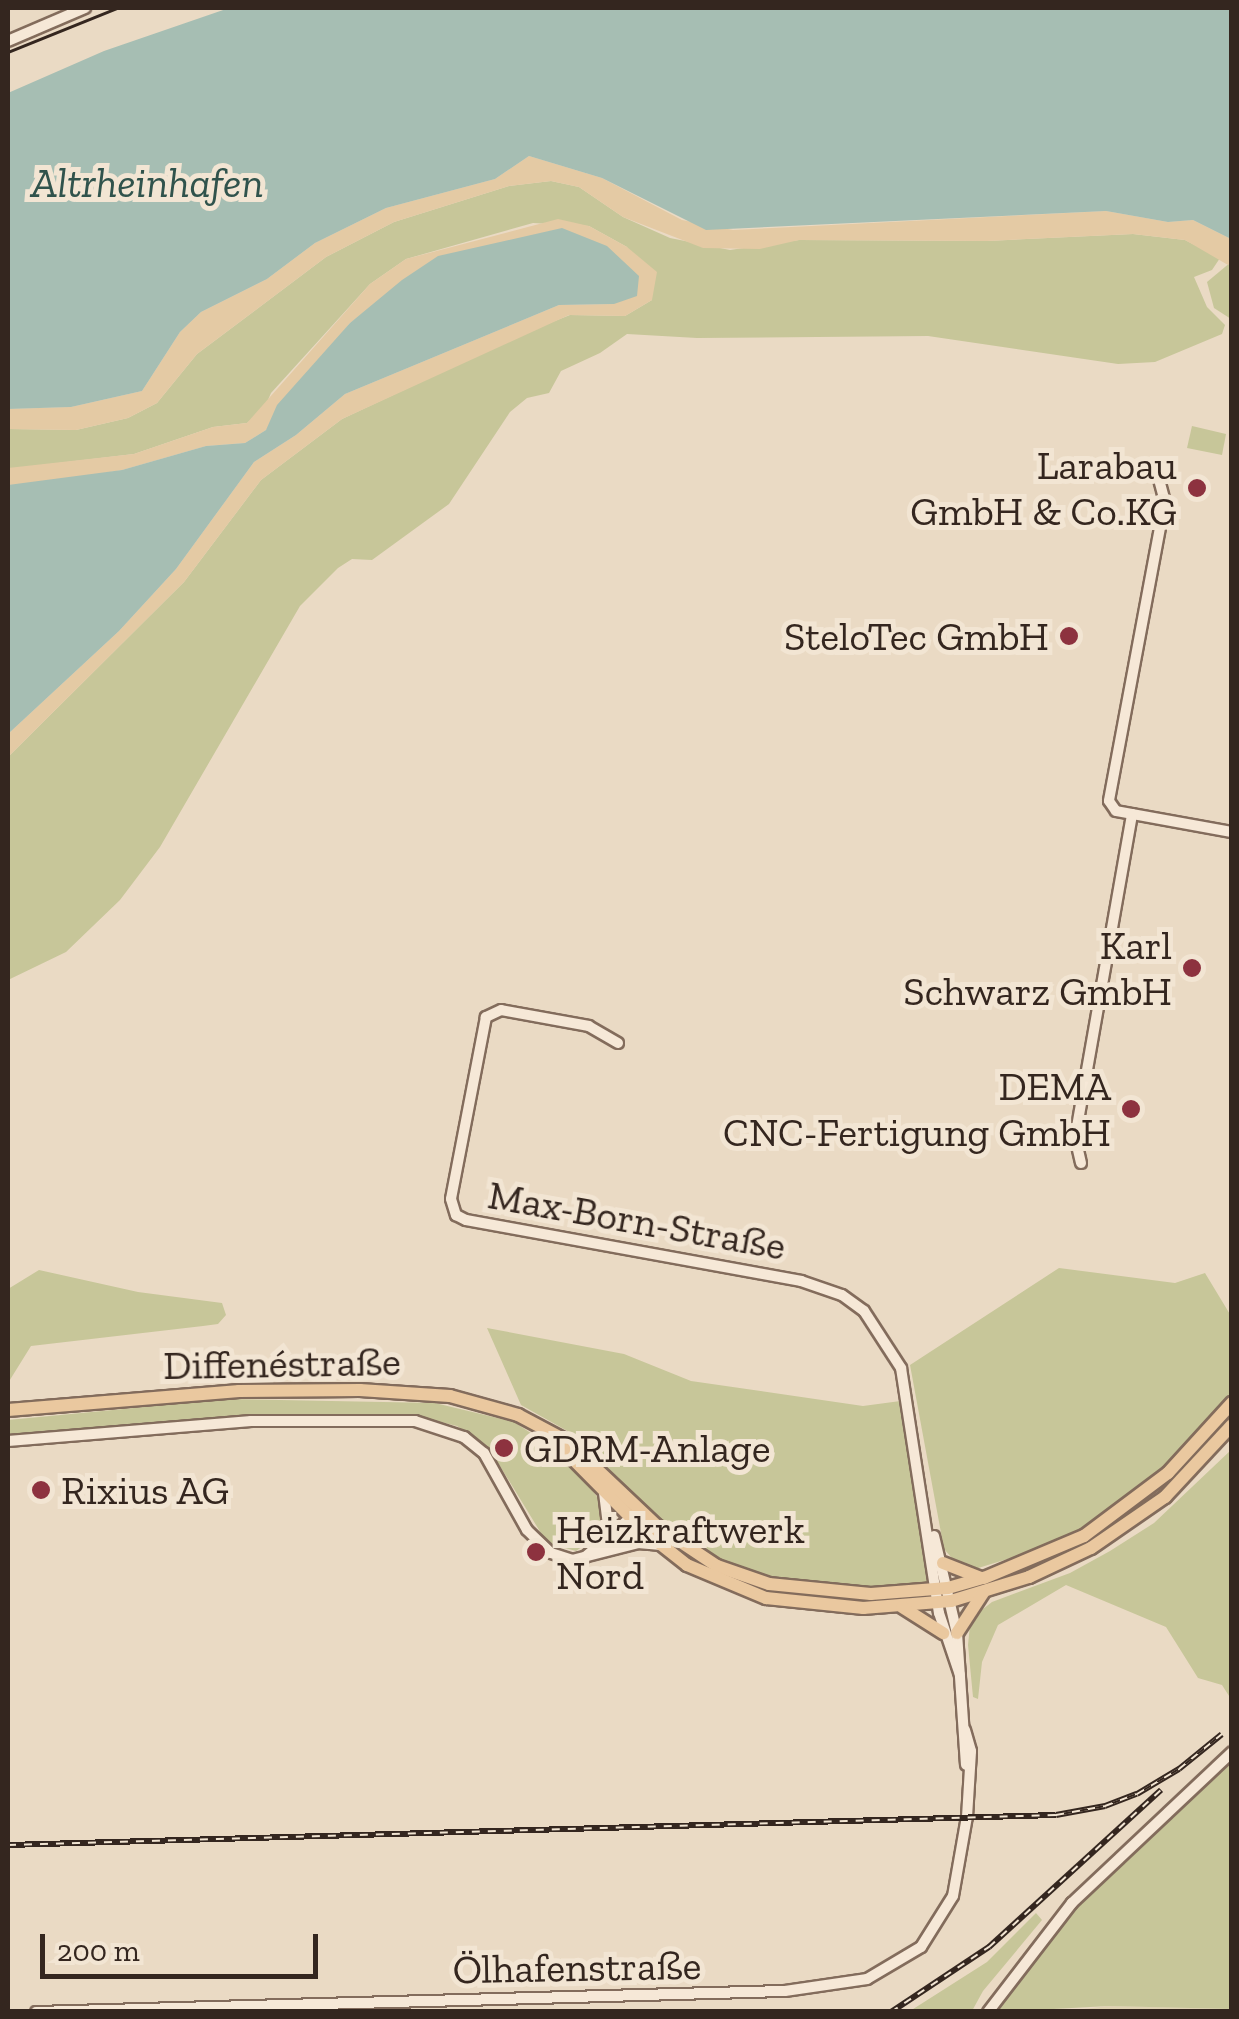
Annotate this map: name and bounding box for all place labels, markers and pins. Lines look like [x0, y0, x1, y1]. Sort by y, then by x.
place label: Larabau GmbH & Co.KG [910, 441, 1177, 535]
marker: Larabau GmbH & Co.KG [1186, 477, 1208, 499]
place label: SteloTec GmbH [784, 612, 1049, 660]
marker: SteloTec GmbH [1058, 625, 1080, 647]
place label: Karl Schwarz GmbH [903, 921, 1172, 1015]
marker: Karl Schwarz GmbH [1181, 957, 1203, 979]
place label: DEMA CNC-Fertigung GmbH [723, 1062, 1111, 1156]
marker: DEMA CNC-Fertigung GmbH [1120, 1098, 1142, 1120]
place label: GDRM-Anlage [524, 1424, 771, 1472]
marker: GDRM-Anlage [493, 1437, 515, 1459]
place label: Rixius AG [61, 1466, 230, 1514]
marker: Rixius AG [30, 1479, 52, 1501]
place label: Heizkraftwerk Nord [556, 1505, 805, 1599]
marker: Heizkraftwerk Nord [525, 1541, 547, 1563]

